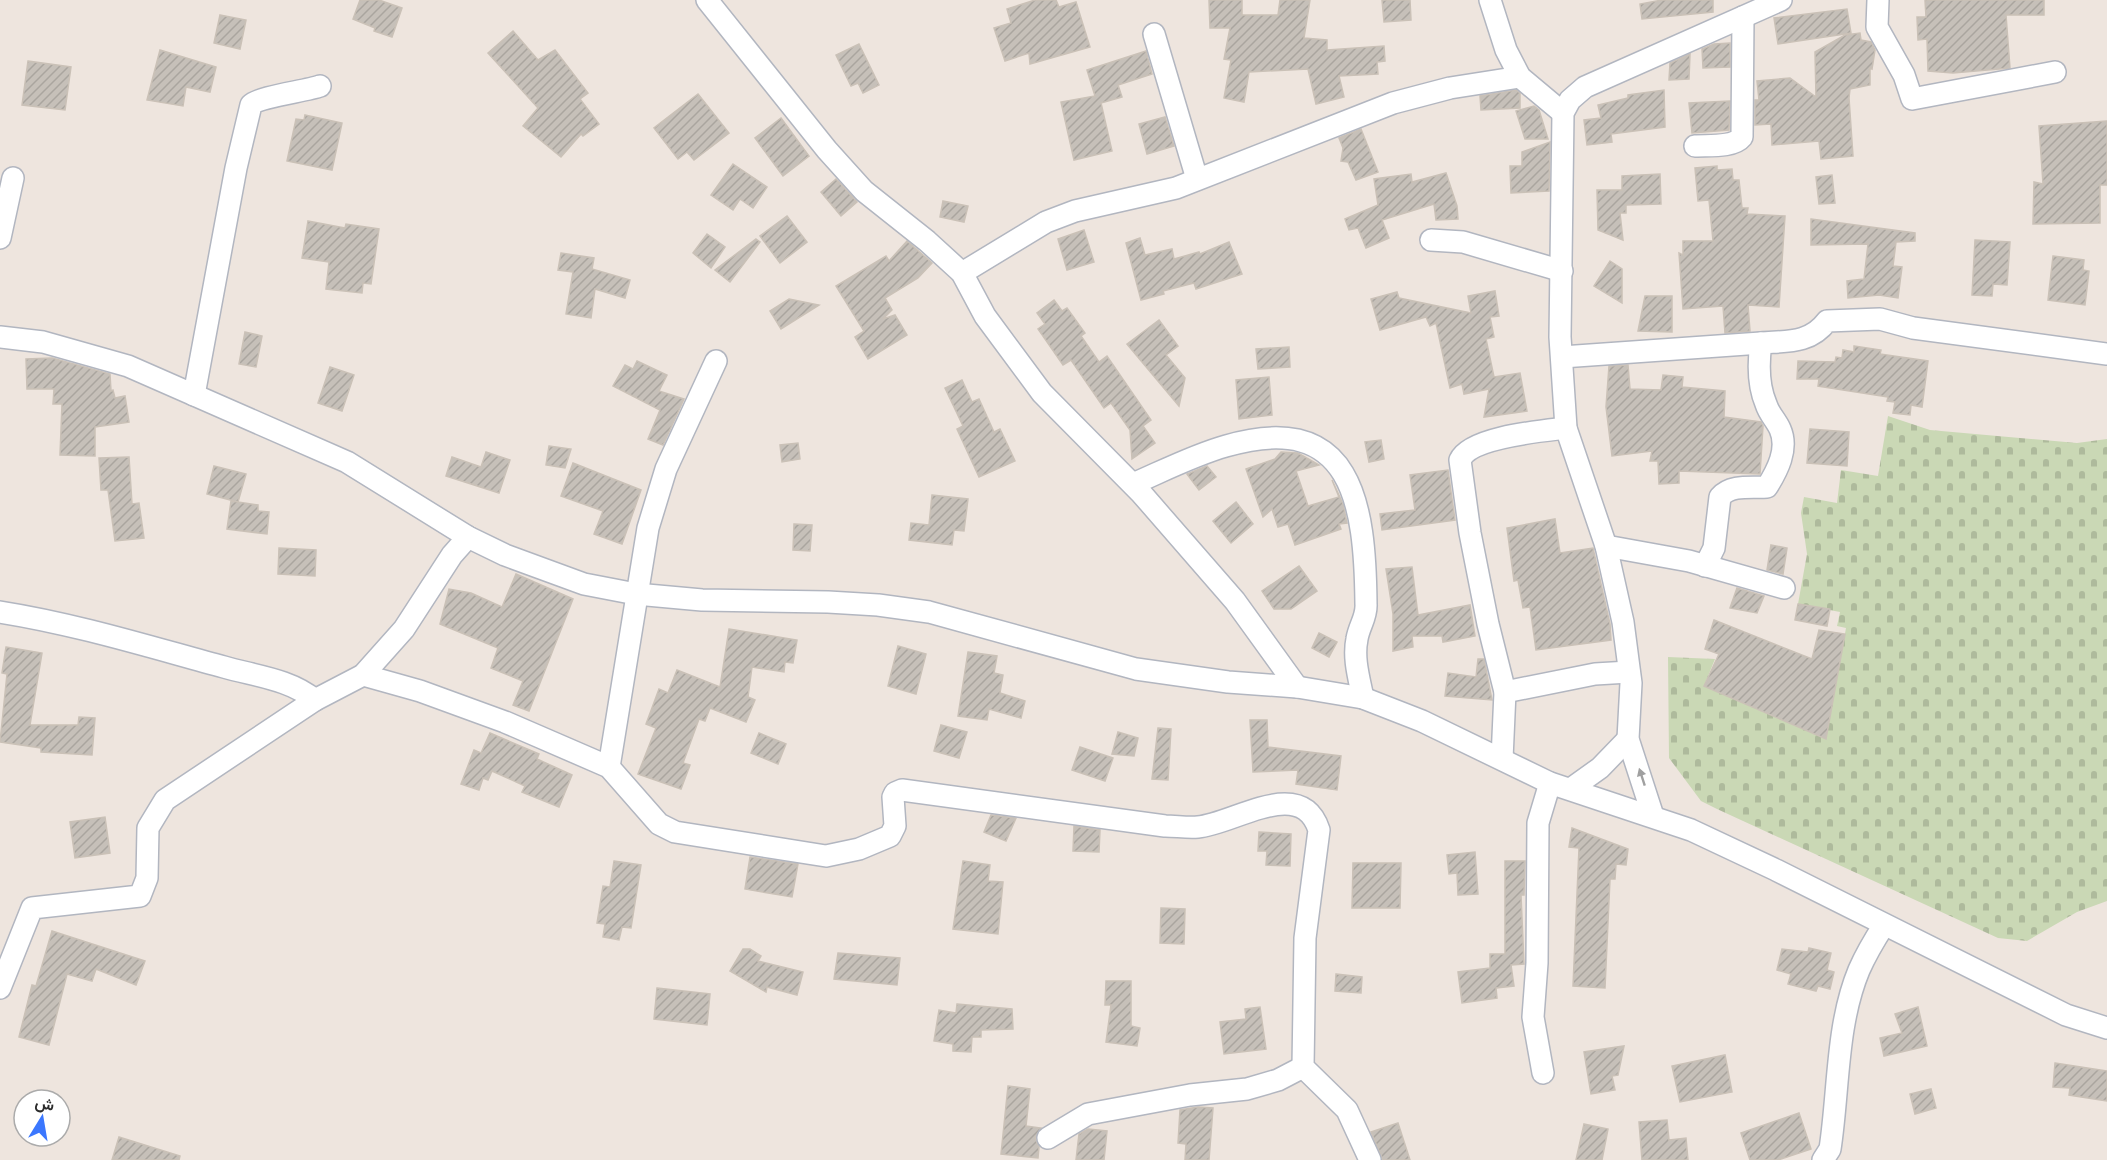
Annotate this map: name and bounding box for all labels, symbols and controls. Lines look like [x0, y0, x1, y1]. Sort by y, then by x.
one-way arrow [1637, 768, 1646, 786]
north arrow [12, 1088, 72, 1148]
text: ش [33, 1091, 56, 1116]

